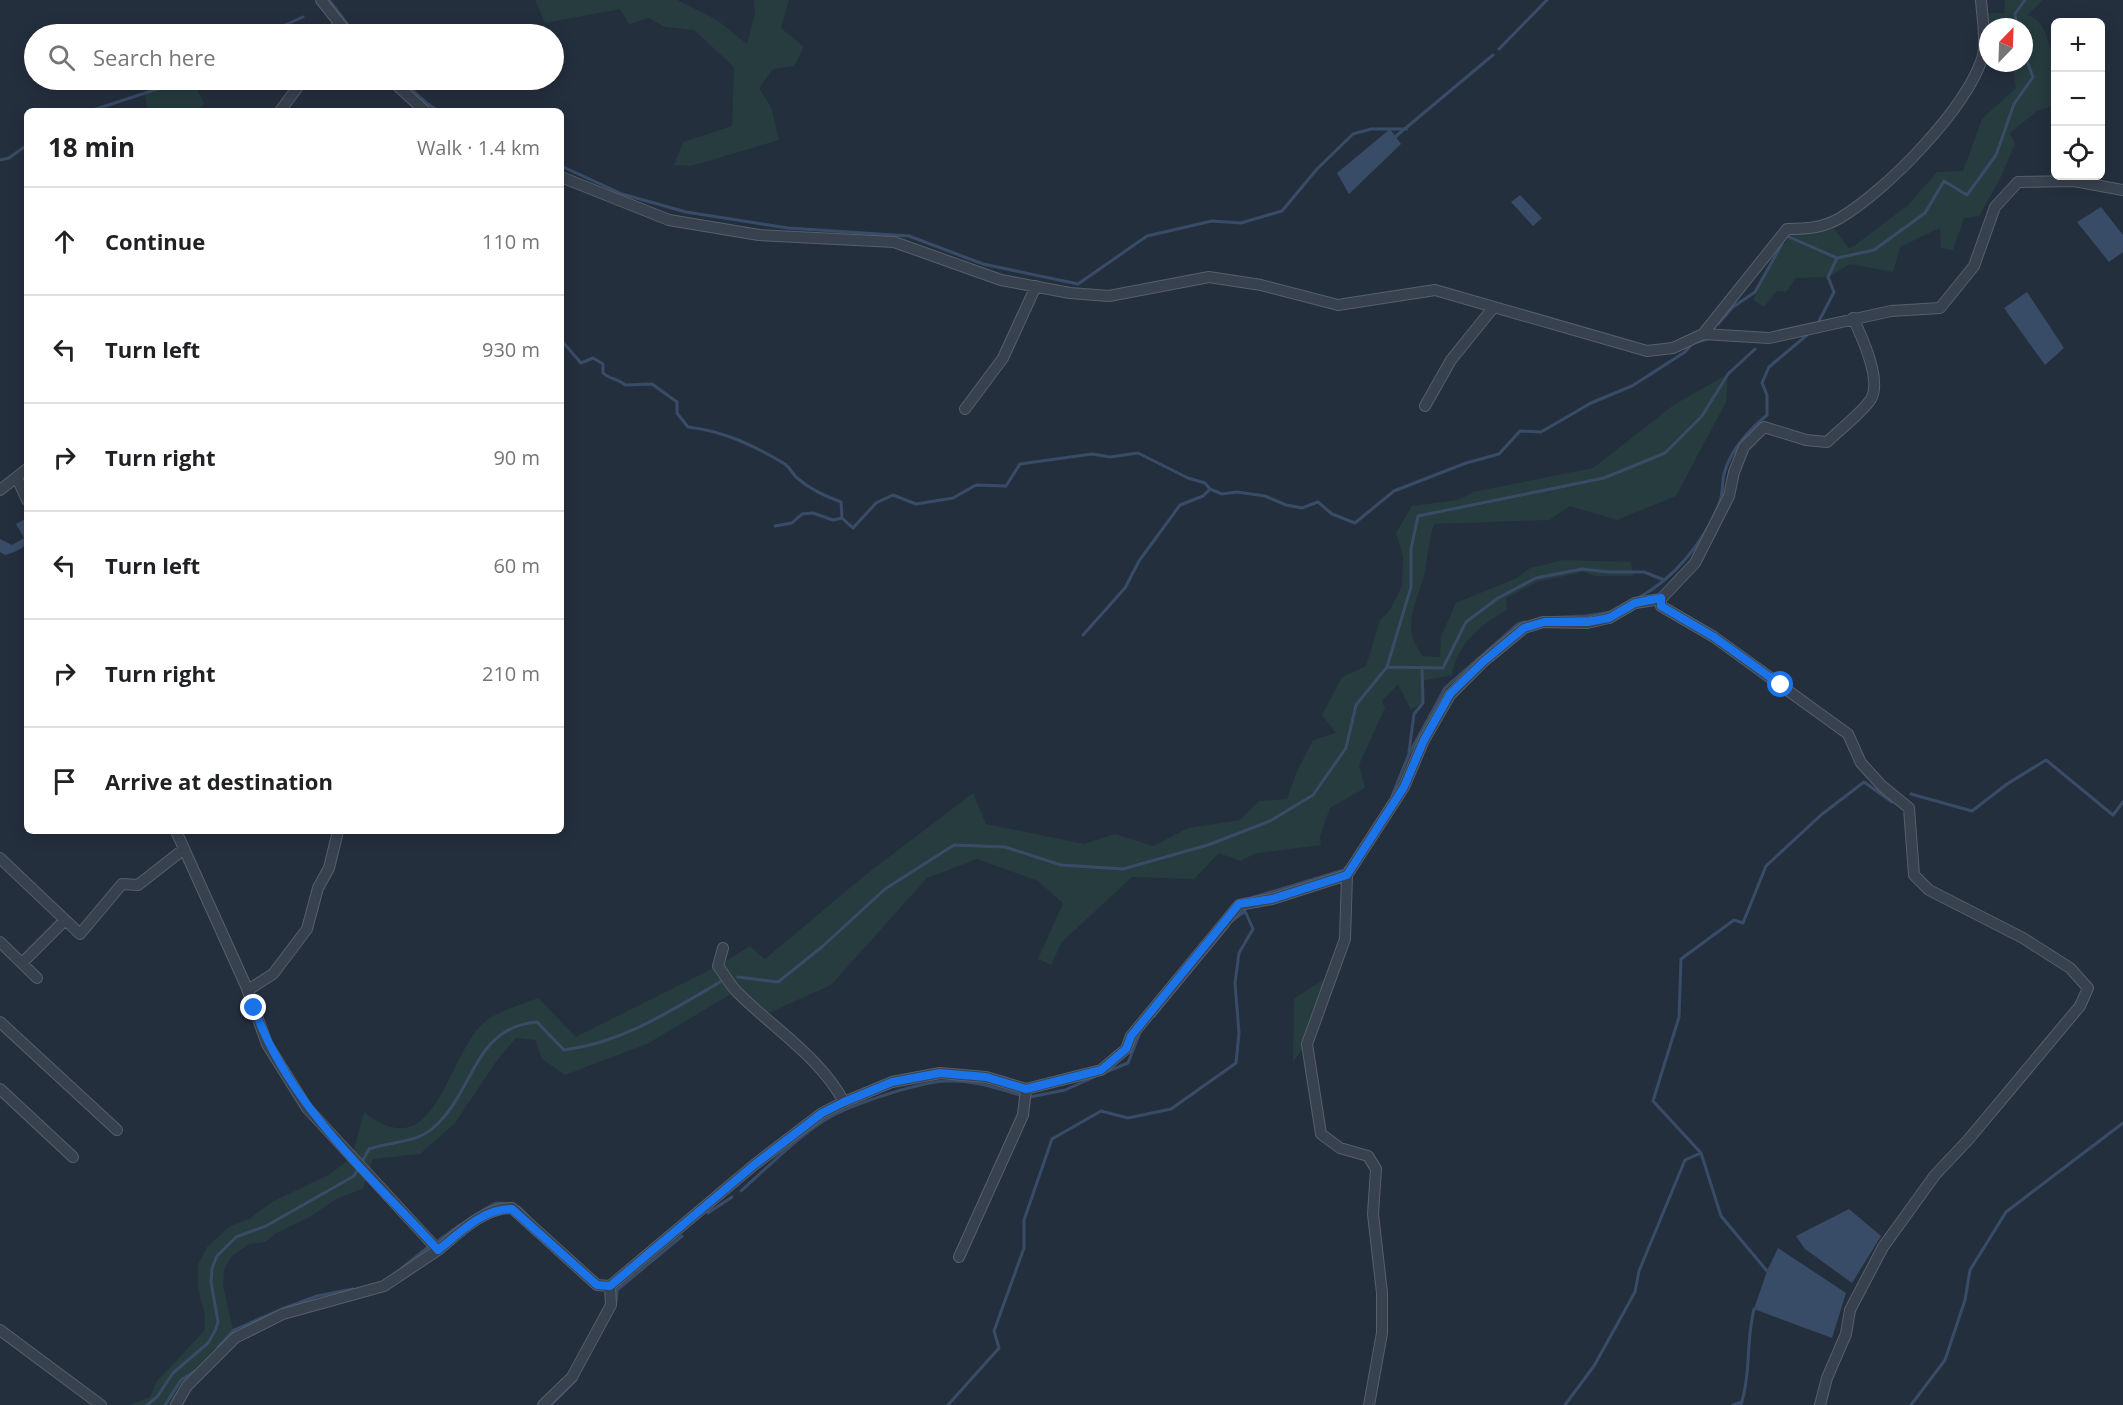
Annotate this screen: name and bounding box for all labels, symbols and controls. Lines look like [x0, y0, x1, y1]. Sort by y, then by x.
north arrow [1979, 18, 2033, 72]
map controls [2051, 18, 2105, 180]
button: + [2051, 18, 2105, 72]
search box [24, 24, 564, 90]
icon: search [45, 41, 78, 74]
text: Search here [93, 42, 216, 72]
button: − [2051, 72, 2105, 126]
button: locate [2051, 126, 2105, 180]
text: 18 min [48, 129, 135, 165]
text: Walk · 1.4 km [417, 134, 540, 161]
icon: ahead [48, 225, 81, 258]
text: Continue [105, 226, 205, 256]
text: 110 m [482, 228, 540, 255]
icon: left [48, 333, 81, 366]
text: Turn left [105, 334, 200, 364]
text: 930 m [482, 336, 540, 363]
icon: right [48, 441, 81, 474]
text: Turn right [105, 442, 216, 472]
text: 90 m [493, 444, 540, 471]
icon: left [48, 549, 81, 582]
text: Turn left [105, 550, 200, 580]
text: 60 m [493, 552, 540, 579]
icon: right [48, 657, 81, 690]
text: Turn right [105, 658, 216, 688]
text: 210 m [482, 660, 540, 687]
route start [1767, 671, 1793, 697]
icon: arrive [48, 765, 81, 798]
text: Arrive at destination [105, 766, 333, 796]
route end [240, 994, 266, 1020]

